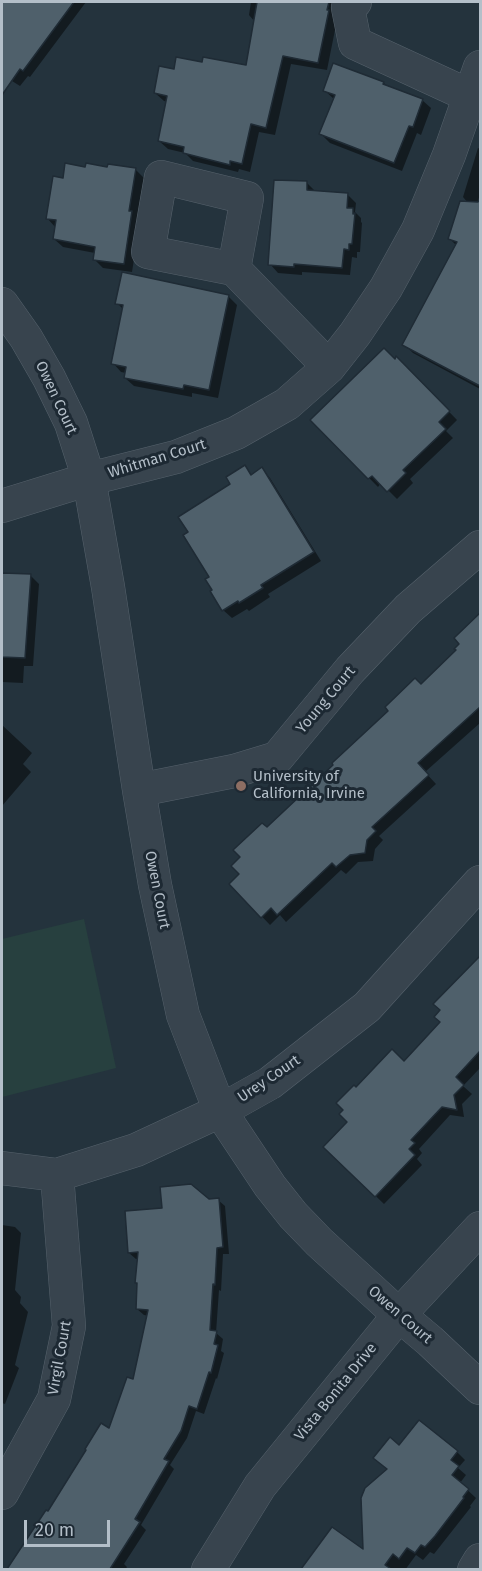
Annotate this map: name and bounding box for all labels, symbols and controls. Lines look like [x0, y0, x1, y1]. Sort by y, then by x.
street label: Owen Court [31, 358, 81, 438]
street label: Whitman Court [106, 436, 208, 482]
street label: Young Court [293, 663, 359, 737]
place label: University of California, Irvine [253, 768, 365, 803]
marker: University of California, Irvine [234, 779, 248, 793]
street label: Owen Court [141, 850, 173, 930]
street label: Urey Court [234, 1052, 304, 1106]
street label: Owen Court [364, 1282, 436, 1348]
street label: Virgil Court [45, 1319, 75, 1397]
street label: Vista Bonita Drive [291, 1339, 381, 1445]
scale bar [27, 1508, 112, 1546]
text: 20 m [35, 1519, 74, 1541]

